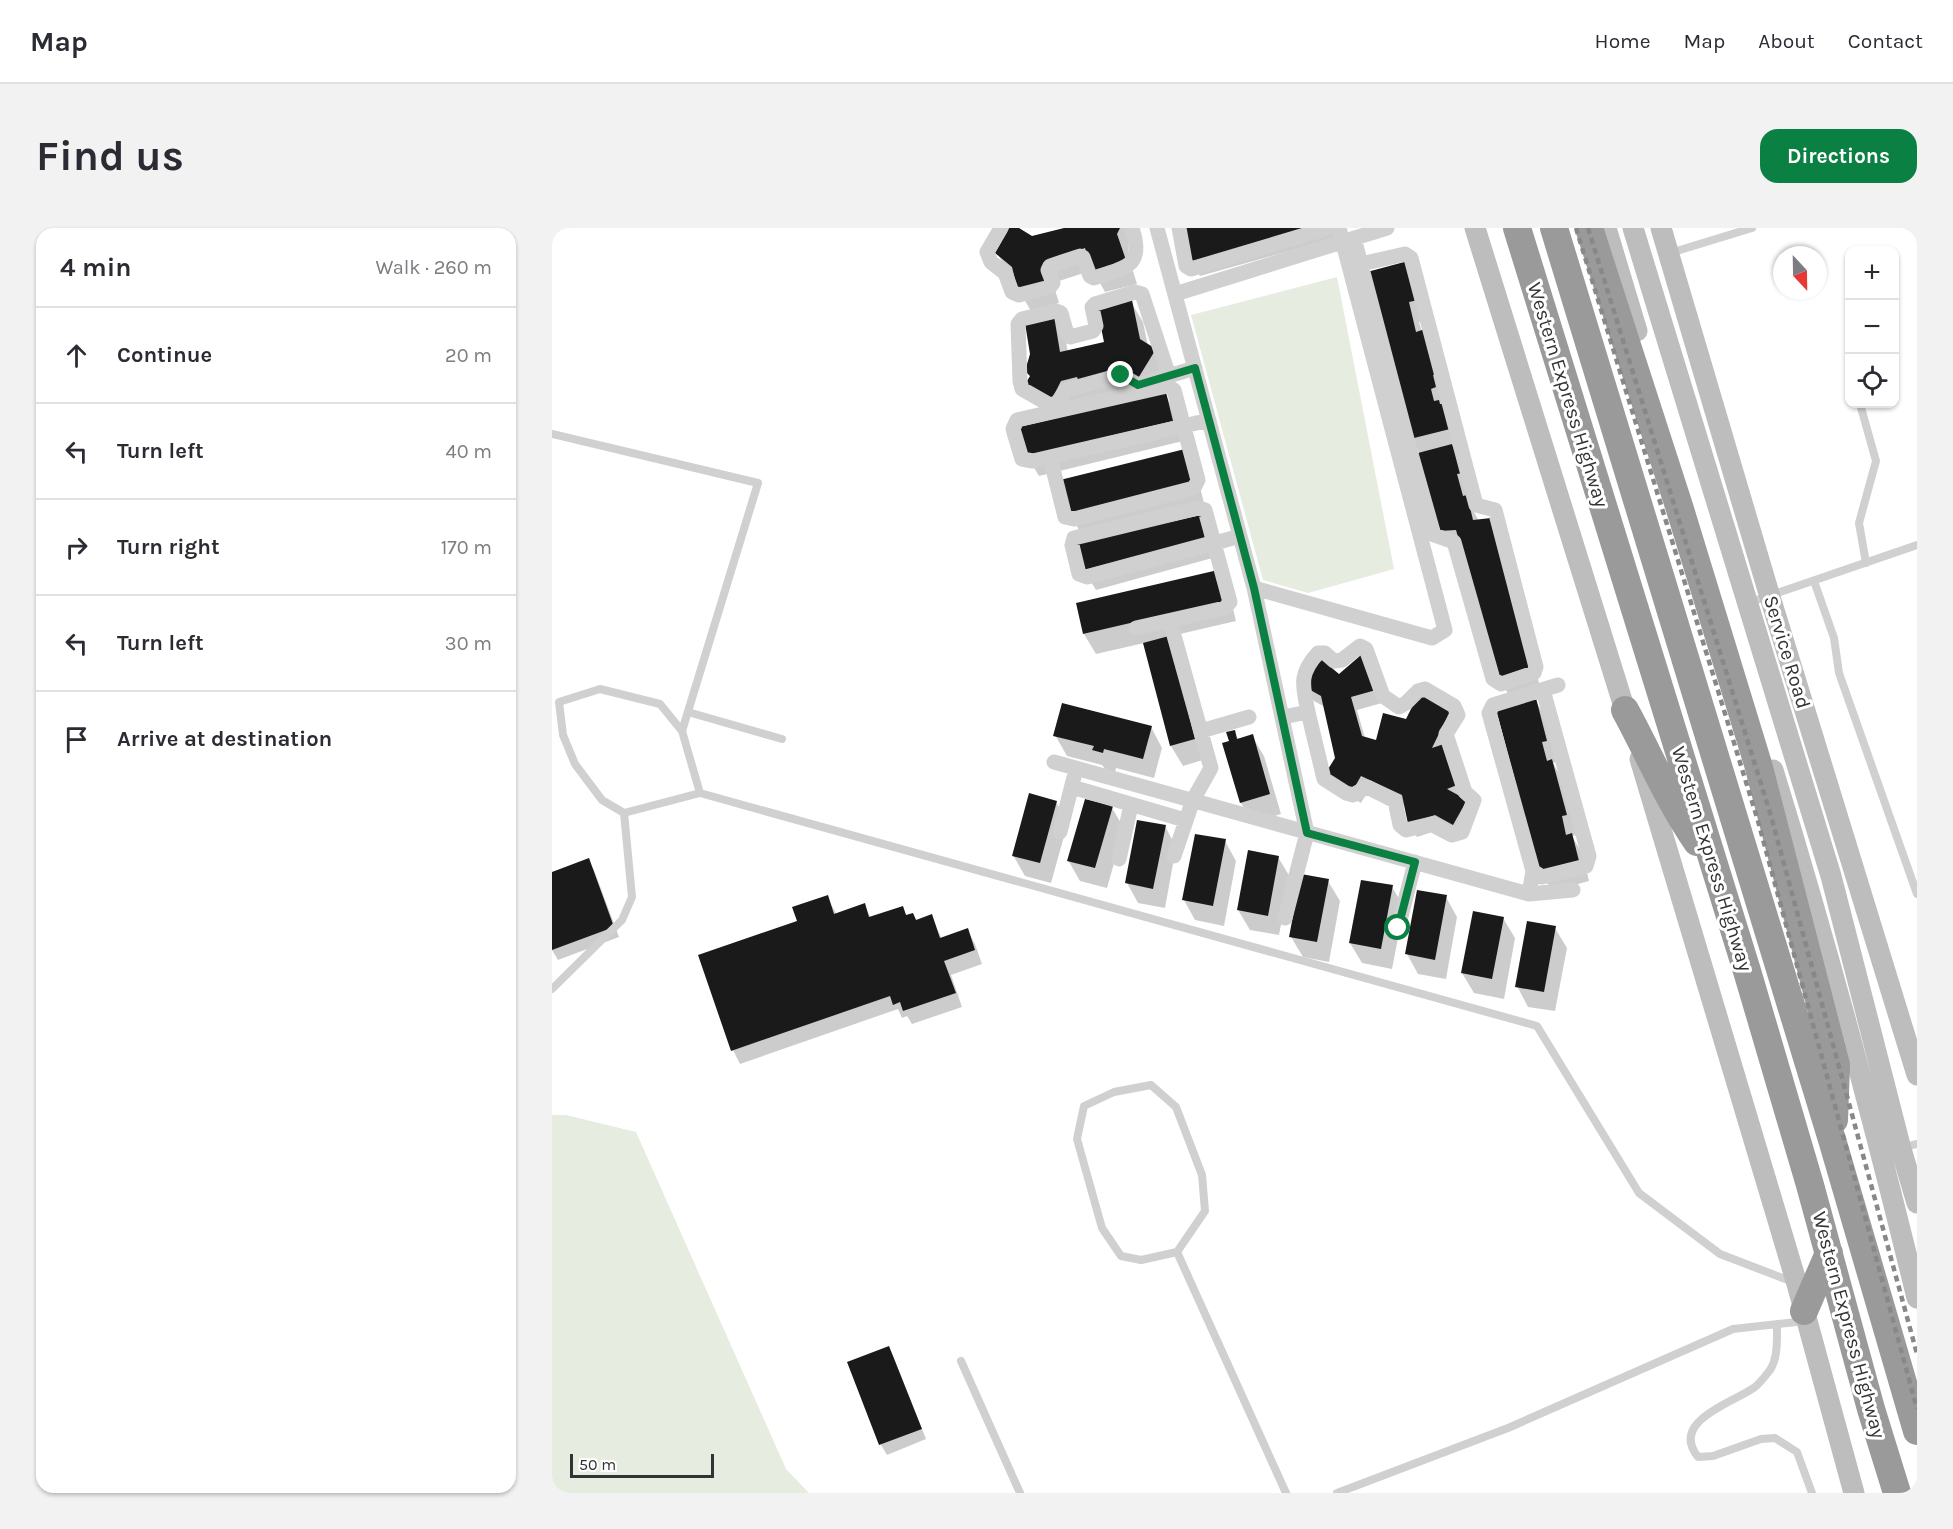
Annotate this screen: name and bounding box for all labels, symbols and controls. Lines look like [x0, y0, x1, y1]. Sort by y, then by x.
text: Map [30, 25, 88, 58]
text: Home [1595, 29, 1651, 53]
text: Map [1684, 29, 1725, 53]
text: About [1758, 29, 1815, 53]
text: Contact [1848, 29, 1923, 53]
button: Directions [1760, 129, 1917, 183]
text: Find us [36, 131, 184, 181]
north arrow [1773, 246, 1827, 300]
map controls [1845, 246, 1899, 408]
button: + [1845, 246, 1899, 300]
text: 4 min [60, 252, 131, 283]
text: Walk · 260 m [375, 256, 492, 279]
street label: Western Express Highway [1523, 280, 1613, 510]
button: − [1845, 300, 1899, 354]
icon: ahead [60, 339, 93, 372]
text: Continue [117, 342, 212, 368]
text: 20 m [445, 344, 492, 367]
button: locate [1845, 354, 1899, 408]
route end [1107, 361, 1133, 387]
icon: left [60, 435, 93, 468]
text: Turn left [117, 438, 204, 464]
text: 40 m [446, 440, 492, 463]
icon: right [60, 531, 93, 564]
text: Turn right [117, 534, 220, 560]
text: 170 m [441, 536, 492, 559]
street label: Service Road [1759, 593, 1815, 711]
icon: left [60, 627, 93, 660]
text: Turn left [117, 630, 204, 656]
text: 30 m [445, 632, 492, 655]
icon: arrive [60, 723, 93, 756]
text: Arrive at destination [117, 726, 332, 752]
street label: Western Express Highway [1667, 744, 1757, 974]
route start [1384, 914, 1410, 940]
street label: Western Express Highway [1808, 1209, 1890, 1441]
scale bar [570, 1451, 714, 1478]
text: 50 m [579, 1455, 616, 1474]

